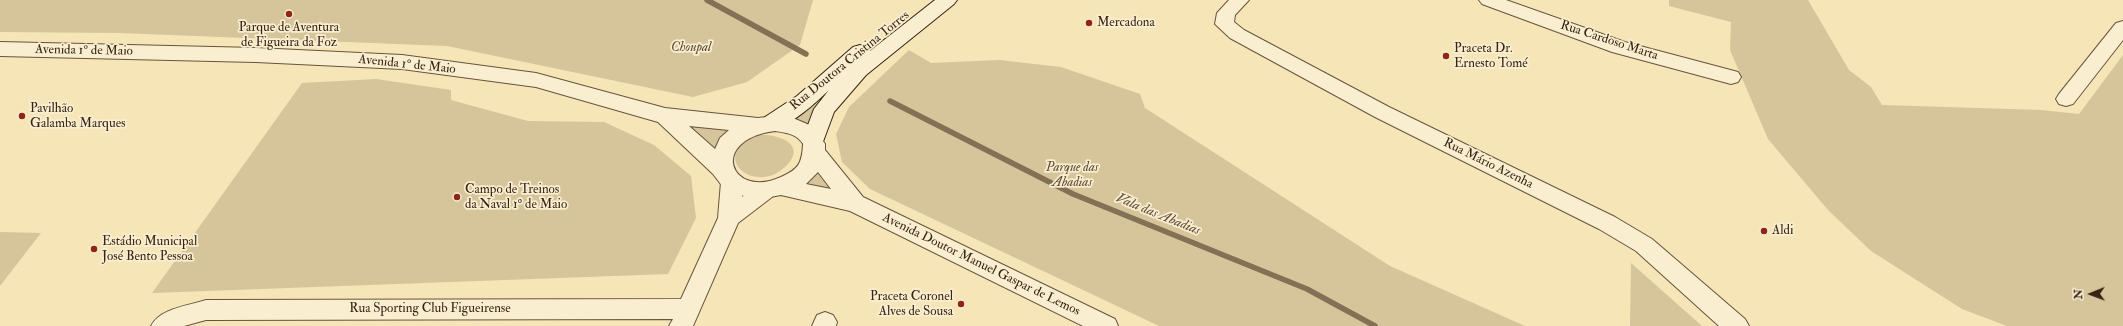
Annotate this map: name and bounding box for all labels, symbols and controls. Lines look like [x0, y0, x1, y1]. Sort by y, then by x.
street label: Rua Doutora Cristina Torres [787, 8, 913, 114]
marker: Parque de Aventura de Figueira da Foz [284, 9, 294, 19]
place label: Mercadona [1097, 15, 1155, 31]
marker: Mercadona [1084, 18, 1094, 28]
street label: Rua Cardoso Marta [1558, 18, 1660, 64]
place label: Parque de Aventura de Figueira da Foz [239, 20, 339, 51]
park label: Choupal [671, 40, 711, 56]
place label: Praceta Dr. Ernesto Tomé [1454, 41, 1528, 72]
street label: Avenida 1º de Maio [35, 42, 133, 60]
marker: Praceta Dr. Ernesto Tomé [1441, 51, 1451, 61]
street label: Avenida 1º de Maio [358, 52, 456, 78]
place label: Pavilhão Galamba Marques [30, 101, 126, 132]
marker: Pavilhão Galamba Marques [17, 111, 27, 121]
street label: Rua Mário Azenha [1441, 136, 1535, 192]
park label: Parque das Abadias [1046, 160, 1098, 191]
place label: Campo de Treinos da Naval 1º de Maio [465, 182, 567, 213]
water label: Vala das Abadias [1113, 190, 1203, 240]
marker: Campo de Treinos da Naval 1º de Maio [452, 192, 462, 202]
street label: Avenida Doutor Manuel Gaspar de Lemos [880, 210, 1082, 320]
place label: Aldi [1772, 223, 1793, 239]
marker: Aldi [1759, 226, 1769, 236]
place label: Estádio Municipal José Bento Pessoa [102, 234, 197, 265]
marker: Estádio Municipal José Bento Pessoa [89, 244, 99, 254]
north arrow [2071, 274, 2111, 314]
place label: Praceta Coronel Alves de Sousa [870, 289, 953, 320]
text: N [2072, 289, 2085, 299]
marker: Praceta Coronel Alves de Sousa [956, 299, 966, 309]
street label: Rua Sporting Club Figueirense [349, 301, 511, 317]

